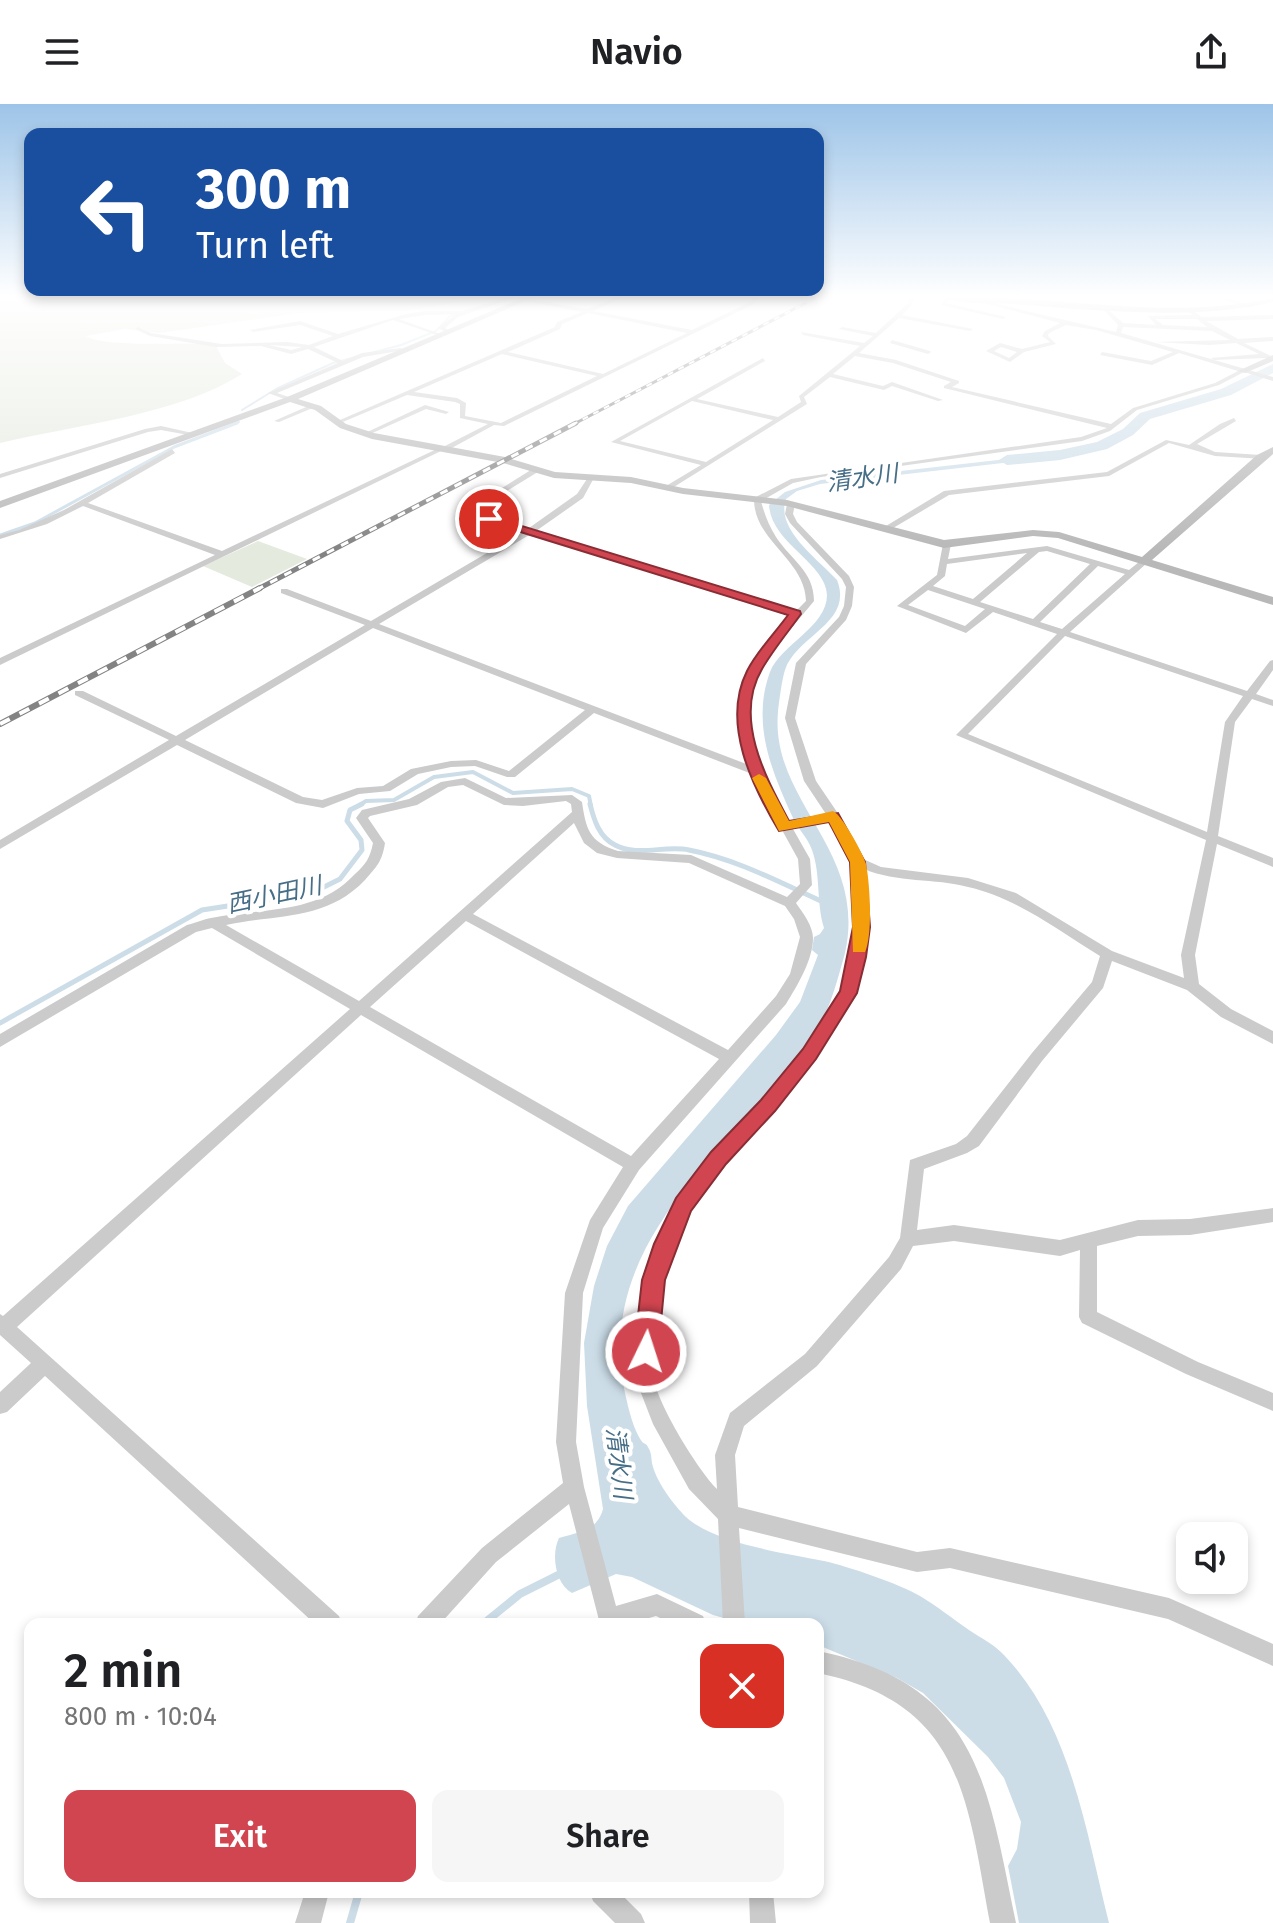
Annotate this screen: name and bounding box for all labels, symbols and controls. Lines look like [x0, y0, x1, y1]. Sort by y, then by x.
icon: menu [40, 30, 84, 74]
text: Navio [590, 30, 683, 74]
icon: share [1189, 30, 1233, 74]
text: 300 m [196, 156, 351, 223]
icon: left [64, 160, 168, 264]
text: Turn left [196, 224, 334, 268]
water label: 清水川 [824, 459, 903, 497]
pin [455, 485, 523, 553]
icon: arrive [467, 497, 511, 541]
water label: 西小田川 [224, 871, 327, 919]
position arrow [604, 1310, 688, 1394]
water label: 清水川 [601, 1426, 638, 1503]
map controls [1176, 1522, 1248, 1594]
button: sound [1176, 1522, 1248, 1594]
text: 2 min [64, 1642, 182, 1700]
button: close [700, 1644, 784, 1728]
text: 800 m · 10:04 [64, 1701, 217, 1732]
button: Exit [64, 1790, 416, 1882]
button: Share [432, 1790, 784, 1882]

